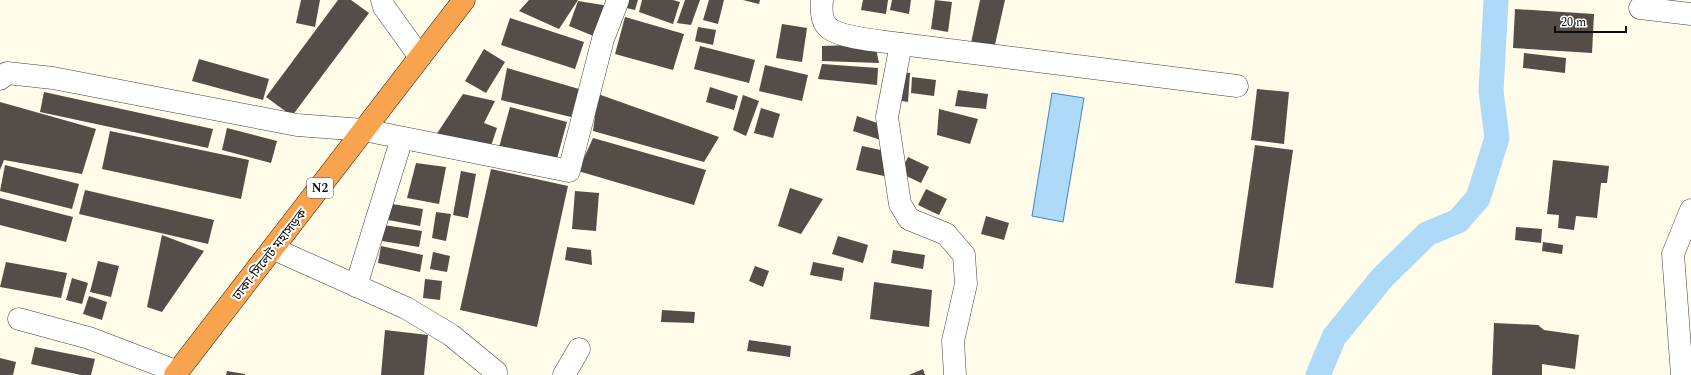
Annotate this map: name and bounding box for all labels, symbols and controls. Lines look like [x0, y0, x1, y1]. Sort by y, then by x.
scale bar [1555, 8, 1626, 34]
text: 20 m [1561, 13, 1586, 32]
road number: N2 [307, 178, 333, 198]
street label: ঢাকা-সিলেট মহাসড়ক [227, 204, 312, 306]

